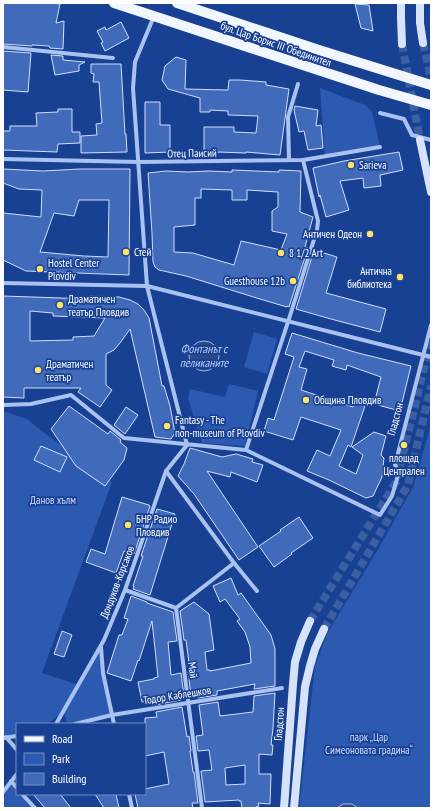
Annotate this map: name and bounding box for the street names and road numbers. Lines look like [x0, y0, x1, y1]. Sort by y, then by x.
street label: бул. Цар Борис III Обединител [219, 18, 333, 70]
street label: Отец Паисий [167, 146, 217, 160]
street label: Гладстон [384, 401, 406, 437]
street label: Дондуков-Корсаков [97, 543, 138, 620]
street label: Май [185, 661, 201, 679]
street label: Тодор Каблешков [142, 683, 213, 707]
street label: Гладстон [271, 707, 287, 741]

